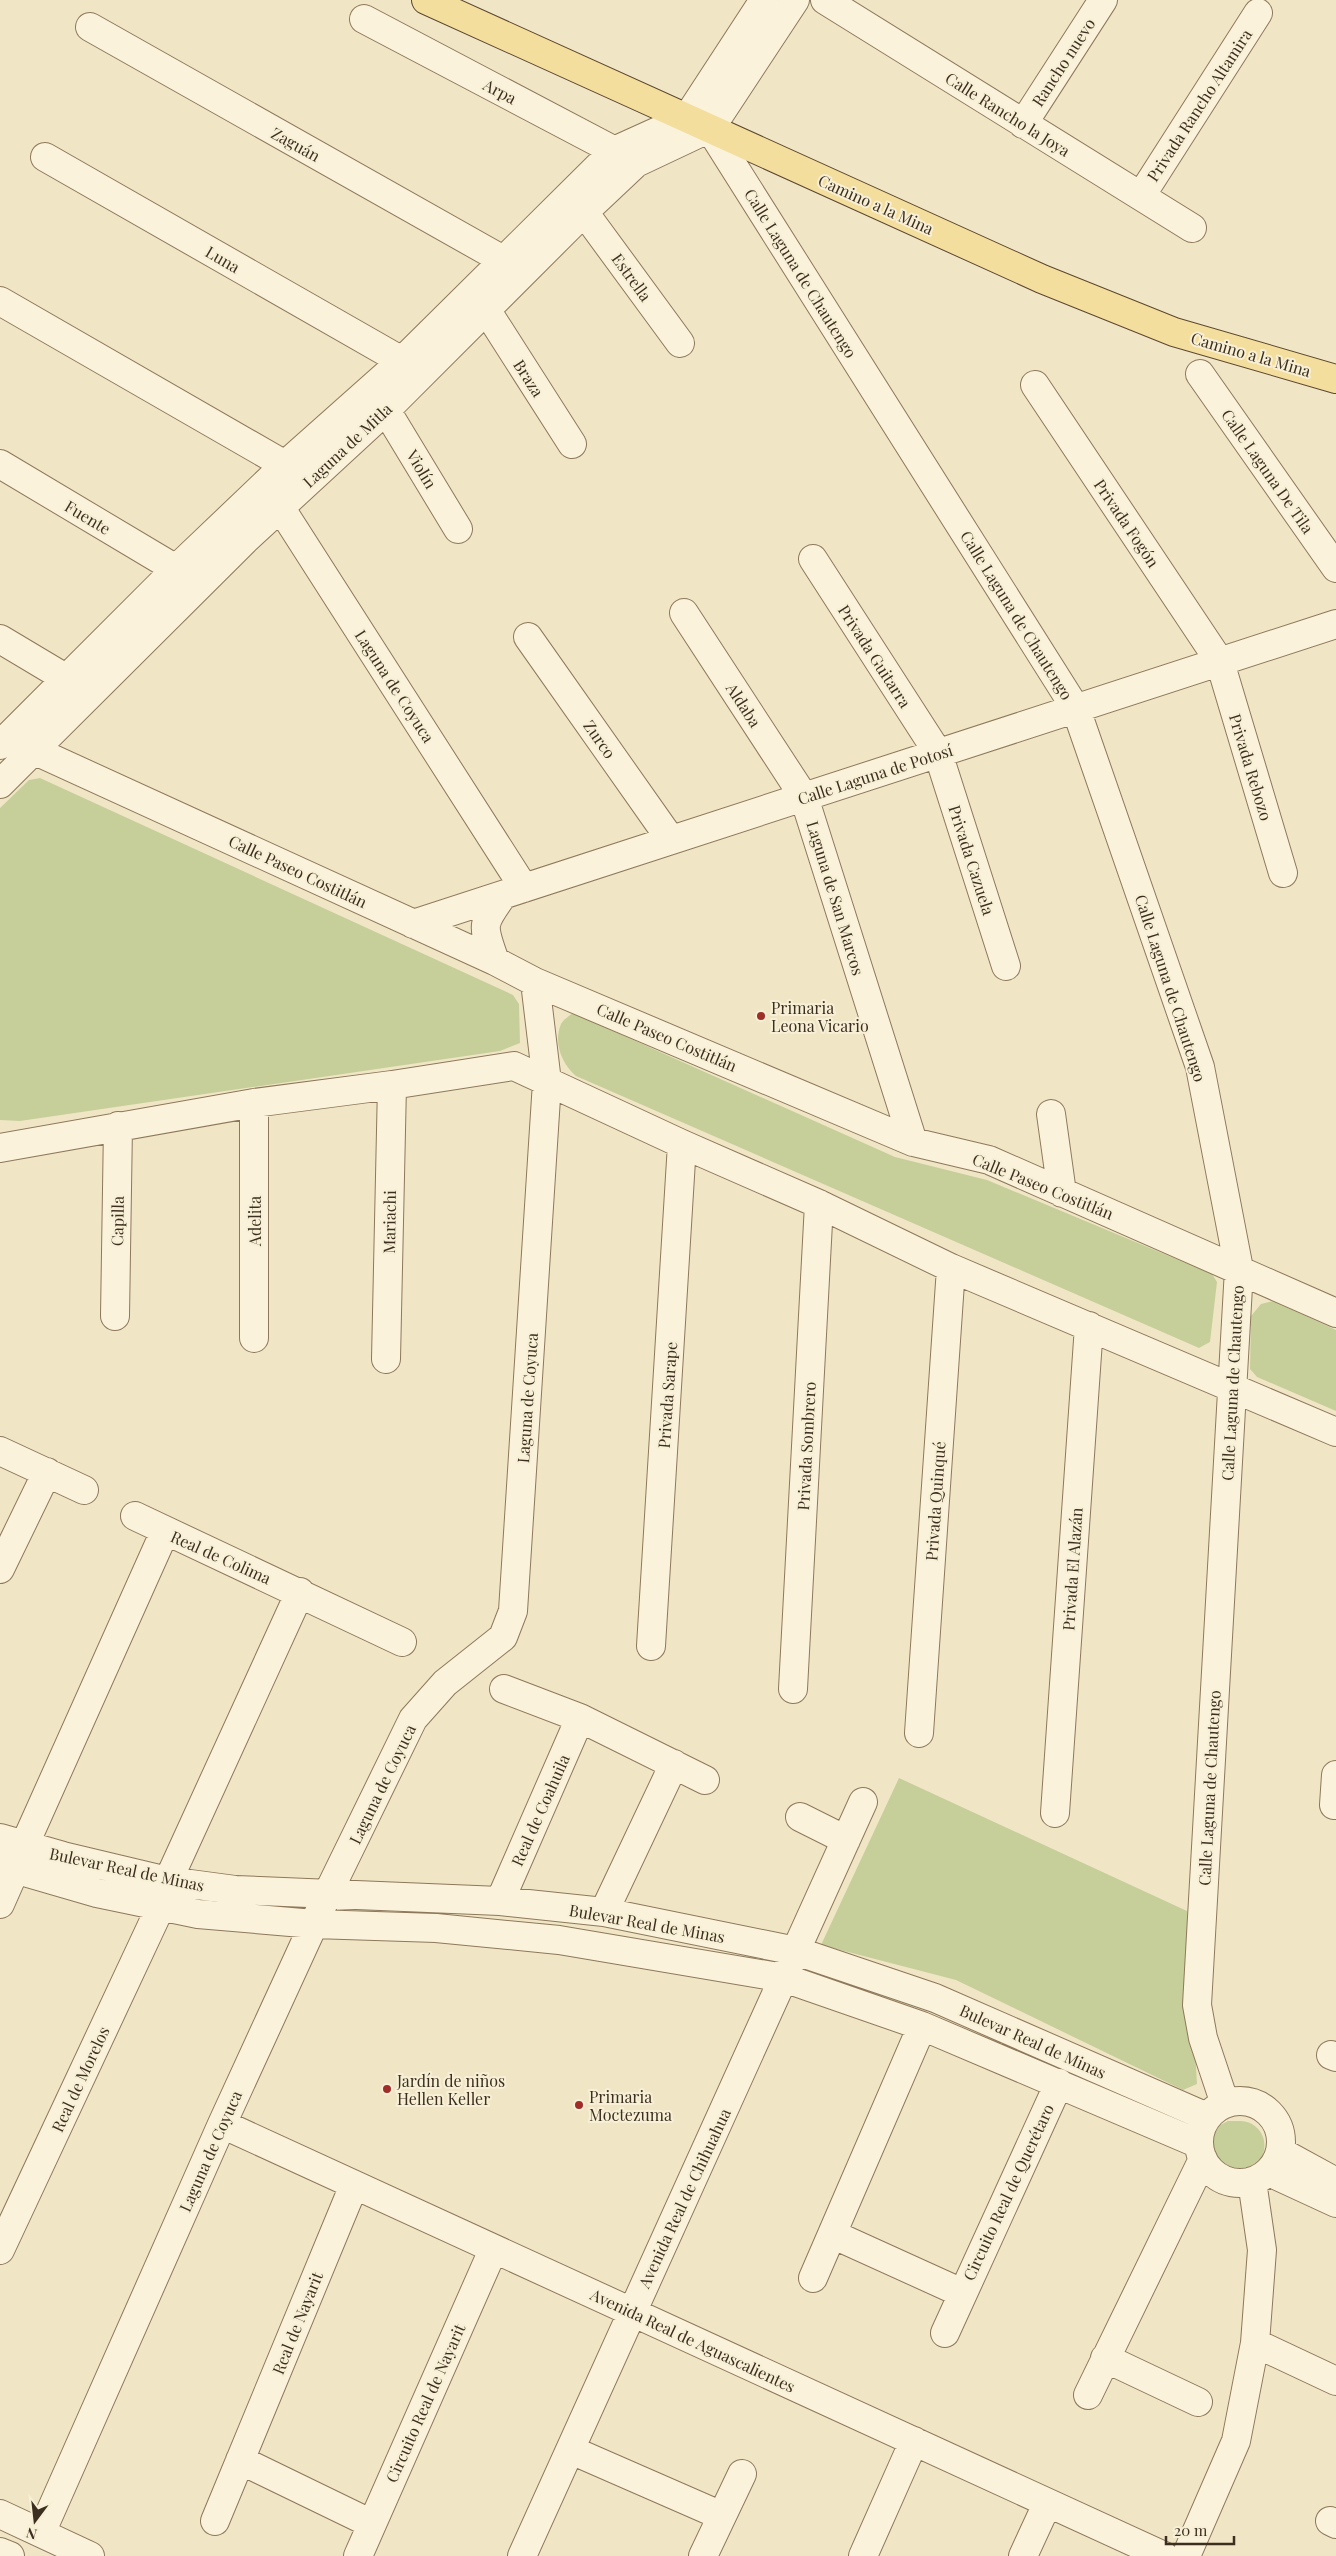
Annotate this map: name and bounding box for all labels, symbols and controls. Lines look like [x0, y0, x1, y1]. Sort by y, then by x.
street label: Rancho nuevo [1027, 14, 1099, 110]
street label: Privada Rancho Altamira [1142, 25, 1256, 185]
street label: Calle Rancho la Joya [942, 67, 1074, 161]
street label: Arpa [479, 73, 520, 108]
street label: Zaguán [268, 122, 325, 166]
street label: Camino a la Mina [815, 169, 937, 239]
street label: Calle Laguna de Chautengo [740, 184, 862, 362]
street label: Luna [202, 241, 244, 277]
street label: Estrella [607, 249, 657, 305]
street label: Camino a la Mina [1189, 327, 1313, 381]
street label: Braza [509, 355, 549, 401]
street label: Laguna de Mitla [298, 398, 396, 492]
street label: Calle Laguna De Tila [1217, 405, 1319, 537]
street label: Violín [402, 445, 442, 493]
street label: Privada Fogón [1090, 475, 1164, 572]
street label: Fuente [61, 495, 115, 539]
street label: Calle Laguna de Chautengo [956, 526, 1078, 704]
street label: Privada Guitarra [834, 600, 916, 712]
street label: Laguna de Coyuca [351, 626, 439, 746]
street label: Aldaba [721, 678, 766, 731]
street label: Privada Rebozo [1225, 711, 1277, 823]
street label: Zurco [579, 716, 621, 762]
street label: Calle Laguna de Potosí [795, 739, 956, 809]
street label: Privada Cazuela [944, 802, 1000, 918]
street label: Laguna de San Marcos [803, 818, 869, 978]
street label: Calle Paseo Costitlán [225, 830, 371, 912]
street label: Calle Laguna de Chautengo [1131, 892, 1211, 1085]
place label: Primaria Leona Vicario [771, 997, 869, 1036]
street label: Calle Paseo Costitlán [594, 998, 741, 1076]
marker: Primaria Leona Vicario [755, 1010, 767, 1022]
street label: Calle Paseo Costitlán [969, 1148, 1117, 1224]
street label: Mariachi [378, 1190, 400, 1254]
street label: Capilla [106, 1196, 128, 1246]
street label: Adelita [244, 1196, 265, 1247]
street label: Calle Laguna de Chautengo [1216, 1284, 1248, 1481]
street label: Laguna de Coyuca [512, 1332, 542, 1464]
street label: Privada Sarape [653, 1341, 681, 1449]
street label: Privada Sombrero [792, 1381, 820, 1511]
street label: Privada Quinqué [920, 1441, 950, 1561]
street label: Privada El Alazán [1057, 1506, 1087, 1631]
street label: Real de Colima [168, 1526, 274, 1588]
street label: Calle Laguna de Chautengo [1193, 1689, 1225, 1886]
street label: Laguna de Coyuca [344, 1721, 420, 1847]
street label: Real de Coahuila [506, 1751, 574, 1869]
street label: Bulevar Real de Minas [48, 1842, 206, 1896]
street label: Bulevar Real de Minas [567, 1899, 727, 1947]
street label: Bulevar Real de Minas [957, 1999, 1109, 2083]
street label: Real de Morelos [46, 2023, 114, 2135]
place label: Jardín de niños Hellen Keller [396, 2070, 505, 2109]
marker: Jardín de niños Hellen Keller [381, 2083, 393, 2095]
place label: Primaria Moctezuma [589, 2086, 672, 2125]
street label: Laguna de Coyuca [174, 2087, 246, 2215]
marker: Primaria Moctezuma [573, 2099, 585, 2111]
street label: Circuito Real de Querétaro [958, 2100, 1058, 2284]
street label: Avenida Real de Chihuahua [633, 2105, 735, 2292]
street label: Real de Nayarit [267, 2268, 327, 2377]
street label: Avenida Real de Aguascalientes [586, 2283, 799, 2397]
street label: Circuito Real de Nayarit [381, 2320, 470, 2486]
north arrow [10, 2496, 60, 2546]
scale bar [1166, 2514, 1234, 2546]
text: 20 m [1174, 2520, 1208, 2540]
text: N [24, 2524, 39, 2545]

